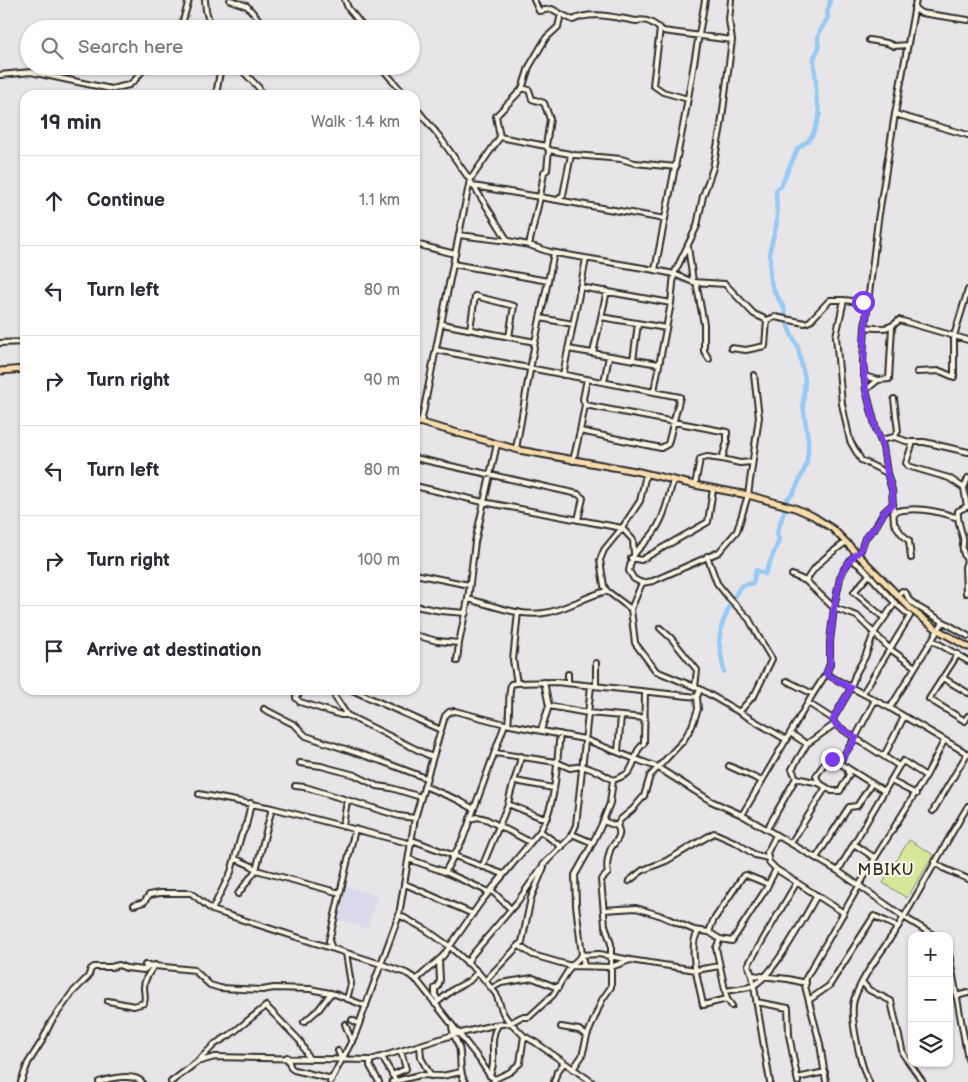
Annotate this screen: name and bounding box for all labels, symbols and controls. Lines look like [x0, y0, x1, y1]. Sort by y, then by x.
search box [20, 20, 420, 75]
icon: search [38, 34, 66, 62]
text: Search here [78, 36, 183, 59]
text: 19 min [40, 110, 102, 135]
text: Walk · 1.4 km [311, 113, 400, 132]
icon: ahead [40, 187, 68, 215]
text: Continue [87, 189, 165, 212]
text: 1.1 km [359, 191, 400, 210]
icon: left [40, 277, 68, 305]
text: Turn left [87, 279, 159, 302]
text: 80 m [364, 281, 400, 300]
route start [852, 291, 875, 314]
icon: right [40, 367, 68, 395]
text: Turn right [87, 369, 170, 392]
text: 90 m [364, 371, 400, 390]
icon: left [40, 457, 68, 485]
text: Turn left [87, 459, 159, 482]
text: 80 m [364, 461, 400, 480]
icon: right [40, 547, 68, 575]
text: Turn right [87, 549, 170, 572]
text: 100 m [357, 551, 400, 570]
icon: arrive [40, 637, 68, 665]
text: Arrive at destination [87, 639, 262, 662]
route end [821, 748, 844, 771]
district label: MBIKU [858, 861, 914, 880]
map controls [908, 932, 953, 1067]
button: + [908, 932, 953, 977]
button: − [908, 977, 953, 1022]
button: layers [908, 1022, 953, 1067]

